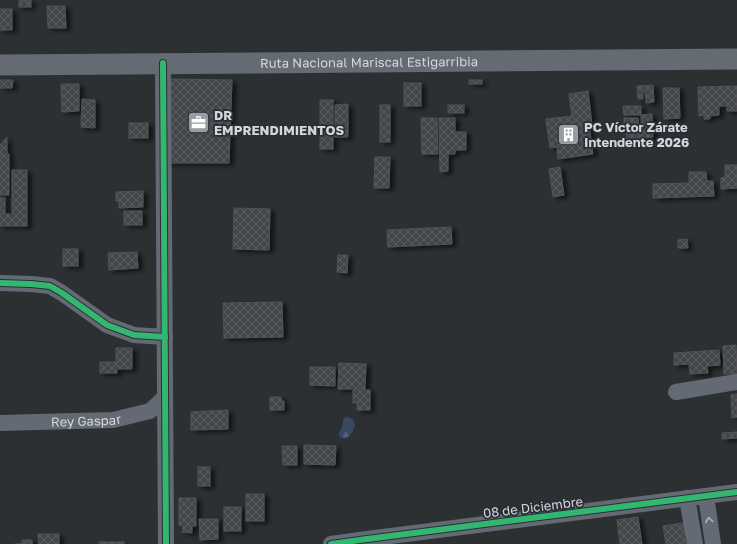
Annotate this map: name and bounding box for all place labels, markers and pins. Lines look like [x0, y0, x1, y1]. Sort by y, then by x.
place label: DR EMPRENDIMIENTOS [214, 107, 344, 138]
office icon: DR EMPRENDIMIENTOS [186, 109, 212, 135]
place label: PC Víctor Zárate Intendente 2026 [584, 119, 689, 150]
building icon: PC Víctor Zárate Intendente 2026 [556, 121, 582, 147]

